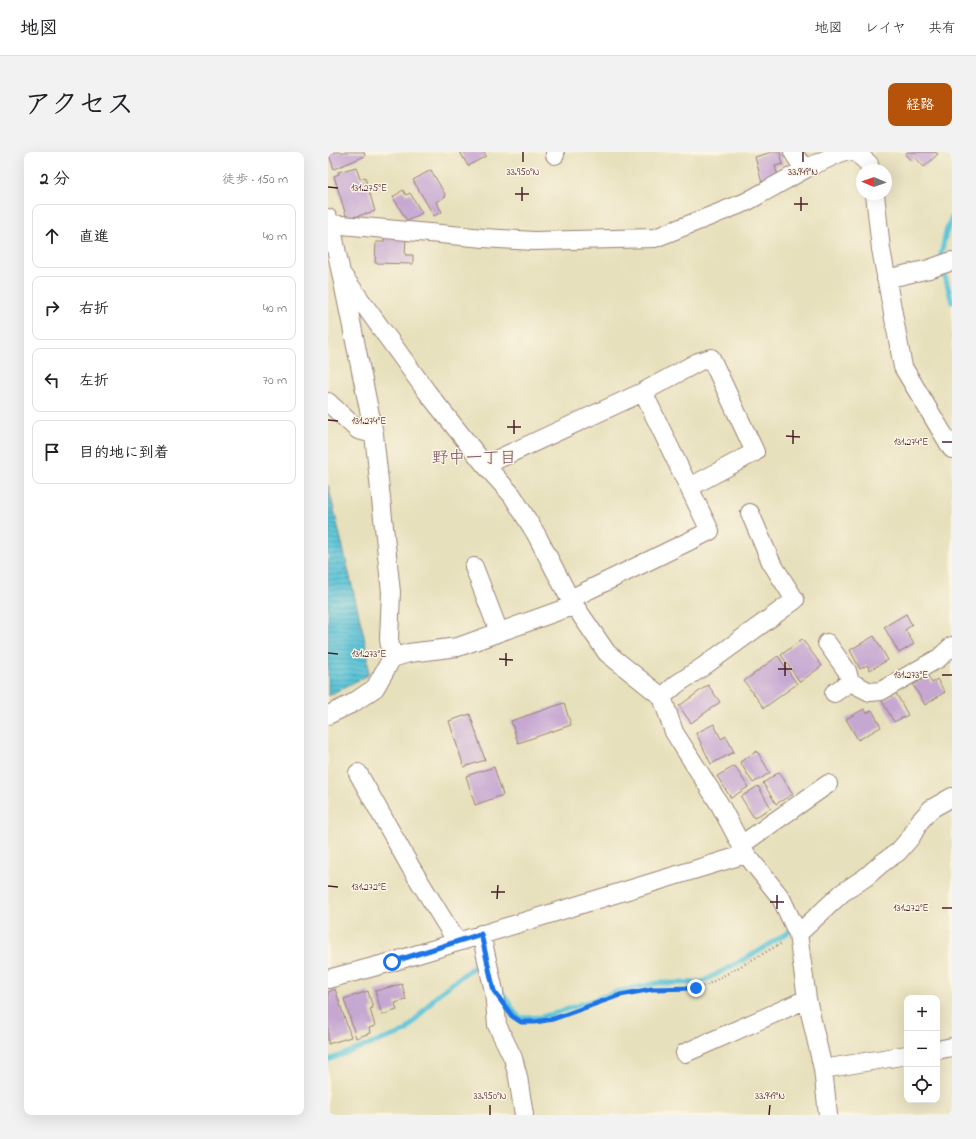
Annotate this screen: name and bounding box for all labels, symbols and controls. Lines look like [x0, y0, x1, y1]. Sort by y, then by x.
text: 地図 [20, 16, 58, 43]
text: 地図 [815, 18, 843, 39]
text: レイヤ [865, 18, 906, 39]
text: 共有 [928, 18, 956, 39]
button: 経路 [888, 83, 952, 126]
text: アクセス [24, 86, 134, 127]
north arrow [856, 164, 892, 200]
text: 33.950°N [507, 165, 540, 180]
text: 33.949°N [788, 165, 818, 180]
text: 2 分 [40, 167, 70, 192]
text: 徒歩 · 150 m [222, 170, 288, 189]
text: 131.275°E [351, 181, 387, 196]
icon: ahead [41, 225, 63, 247]
text: 直進 [79, 226, 109, 248]
text: 40 m [263, 227, 287, 246]
icon: right [41, 297, 63, 319]
text: 右折 [79, 298, 109, 320]
text: 40 m [263, 299, 287, 318]
icon: left [41, 369, 63, 391]
text: 左折 [79, 370, 109, 392]
text: 70 m [263, 371, 287, 390]
text: 131.274°E [352, 414, 386, 429]
text: 131.274°E [894, 435, 928, 450]
icon: arrive [41, 441, 63, 463]
text: 目的地に到着 [79, 442, 169, 464]
district label: 野中一丁目 [432, 446, 517, 471]
text: 131.273°E [352, 647, 386, 662]
text: 131.273°E [894, 668, 928, 683]
text: 131.272°E [351, 880, 387, 895]
text: 131.272°E [893, 901, 929, 916]
route start [383, 953, 401, 971]
route end [687, 979, 705, 997]
map controls [904, 995, 940, 1103]
button: + [904, 995, 940, 1031]
button: − [904, 1031, 940, 1067]
button: locate [904, 1067, 940, 1103]
text: 33.950°N [474, 1089, 507, 1104]
text: 33.949°N [755, 1089, 785, 1104]

